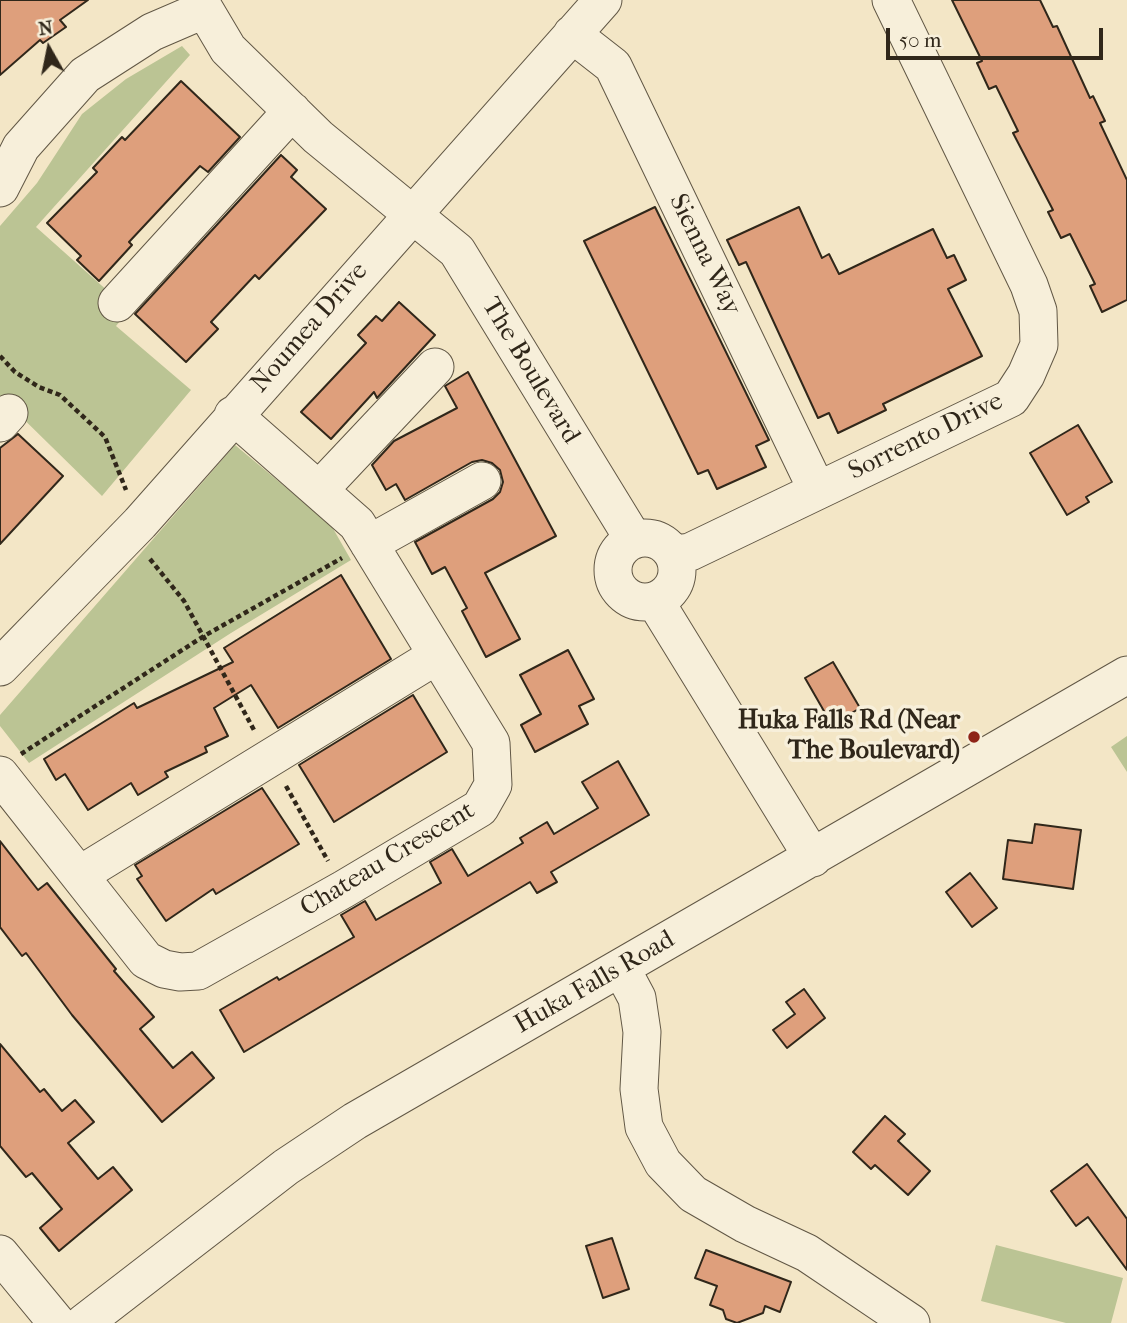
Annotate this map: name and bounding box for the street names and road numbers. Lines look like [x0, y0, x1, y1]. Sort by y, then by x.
street label: Sienna Way [661, 189, 747, 321]
street label: Noumea Drive [245, 256, 375, 400]
street label: The Boulevard [474, 292, 586, 450]
street label: Sorrento Drive [844, 386, 1008, 488]
street label: Chateau Crescent [295, 796, 481, 924]
street label: Huka Falls Road [510, 925, 680, 1041]

